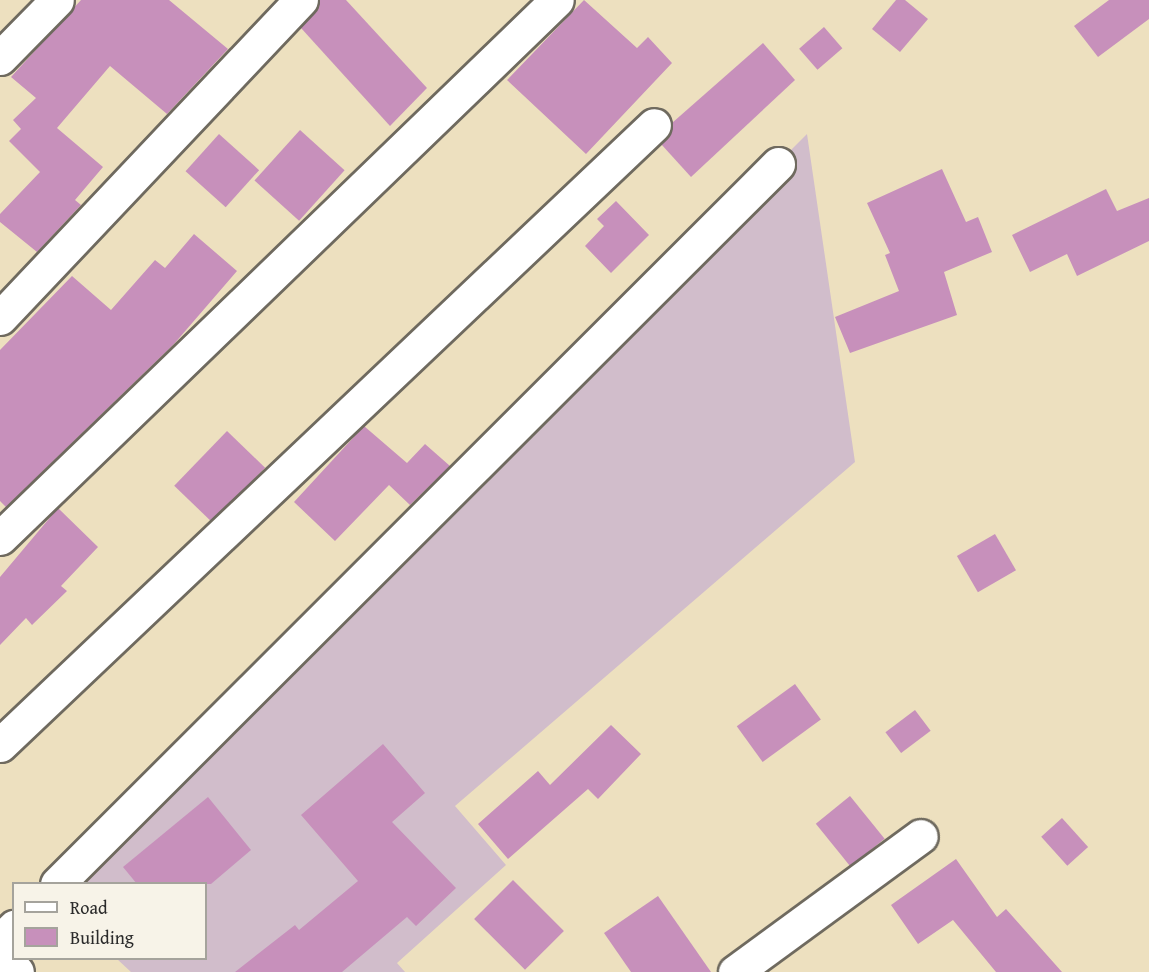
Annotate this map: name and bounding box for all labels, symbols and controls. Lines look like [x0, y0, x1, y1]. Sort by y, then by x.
legend [12, 882, 207, 960]
text: Road [70, 894, 108, 921]
text: Building [70, 924, 134, 951]

